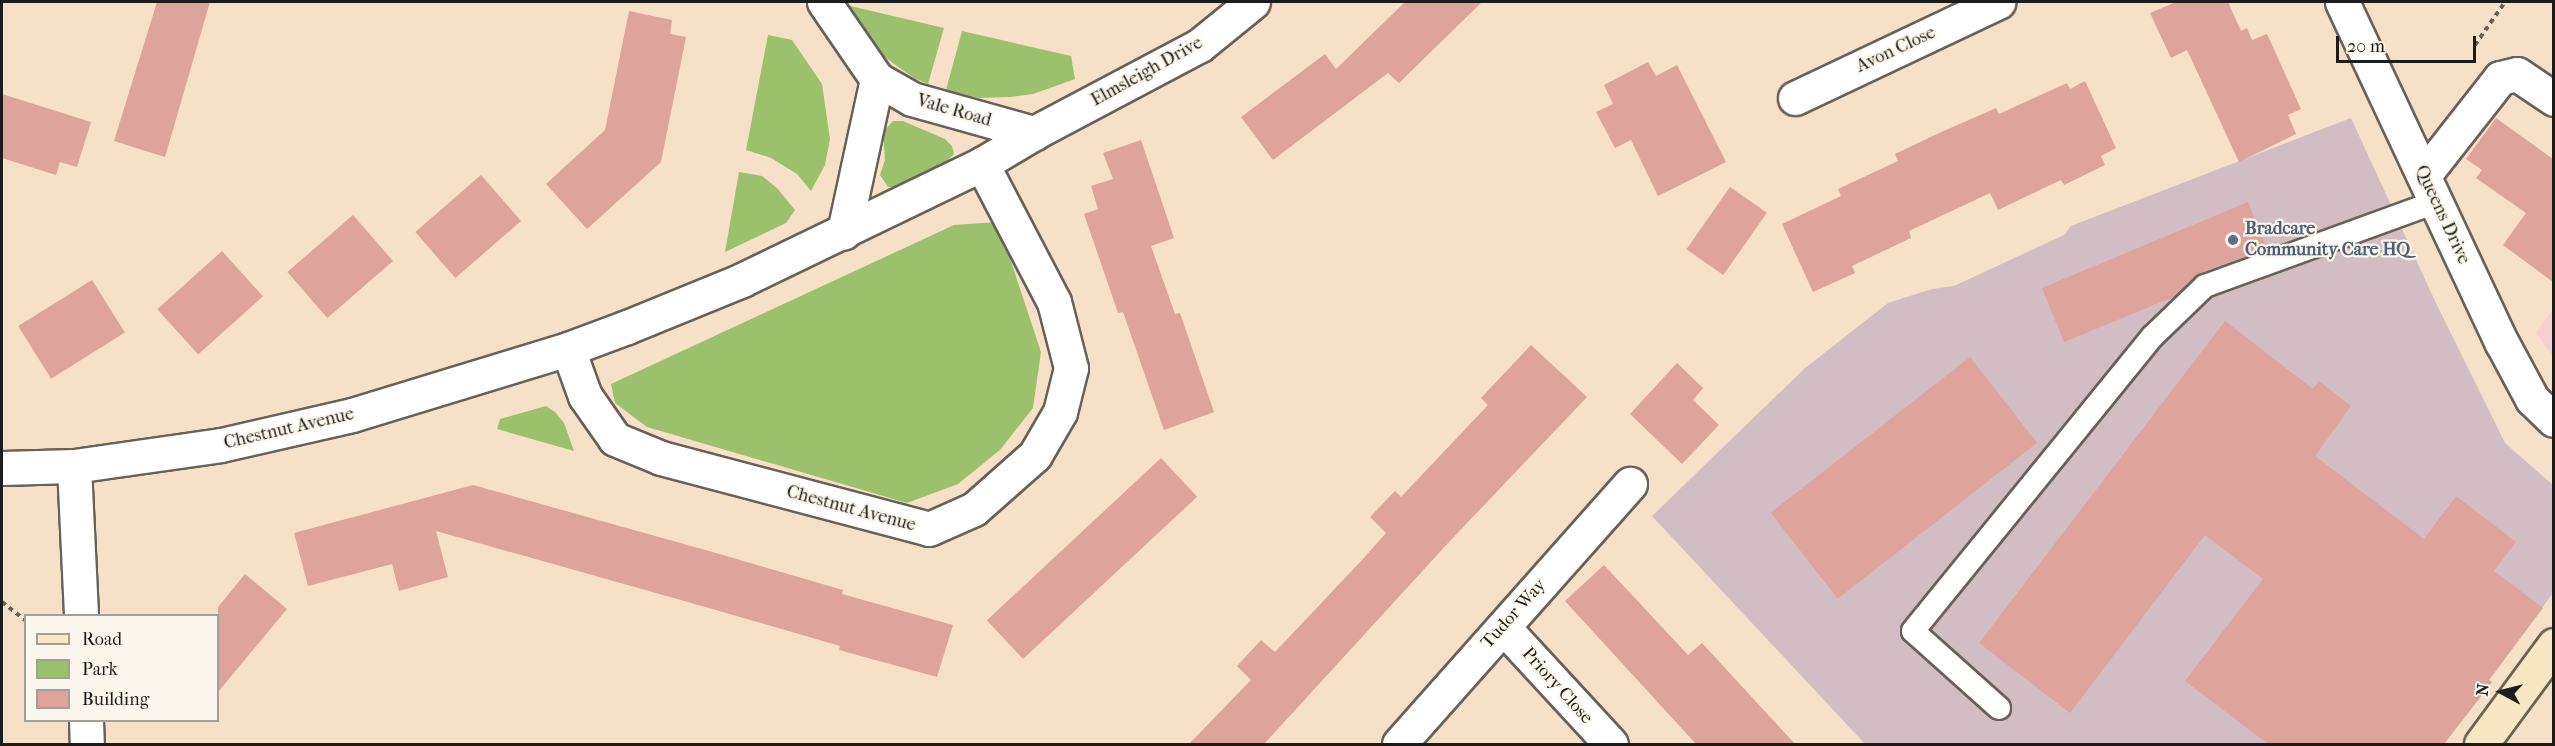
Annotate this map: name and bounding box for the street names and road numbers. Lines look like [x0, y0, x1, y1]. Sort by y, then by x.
street label: Avon Close [1853, 22, 1939, 78]
street label: Elmsleigh Drive [1088, 32, 1206, 112]
street label: Vale Road [914, 90, 994, 132]
street label: Queens Drive [2410, 162, 2474, 268]
street label: Chestnut Avenue [222, 404, 356, 454]
street label: Chestnut Avenue [784, 481, 918, 537]
street label: Tudor Way [1477, 575, 1551, 653]
street label: Priory Close [1517, 643, 1597, 729]

